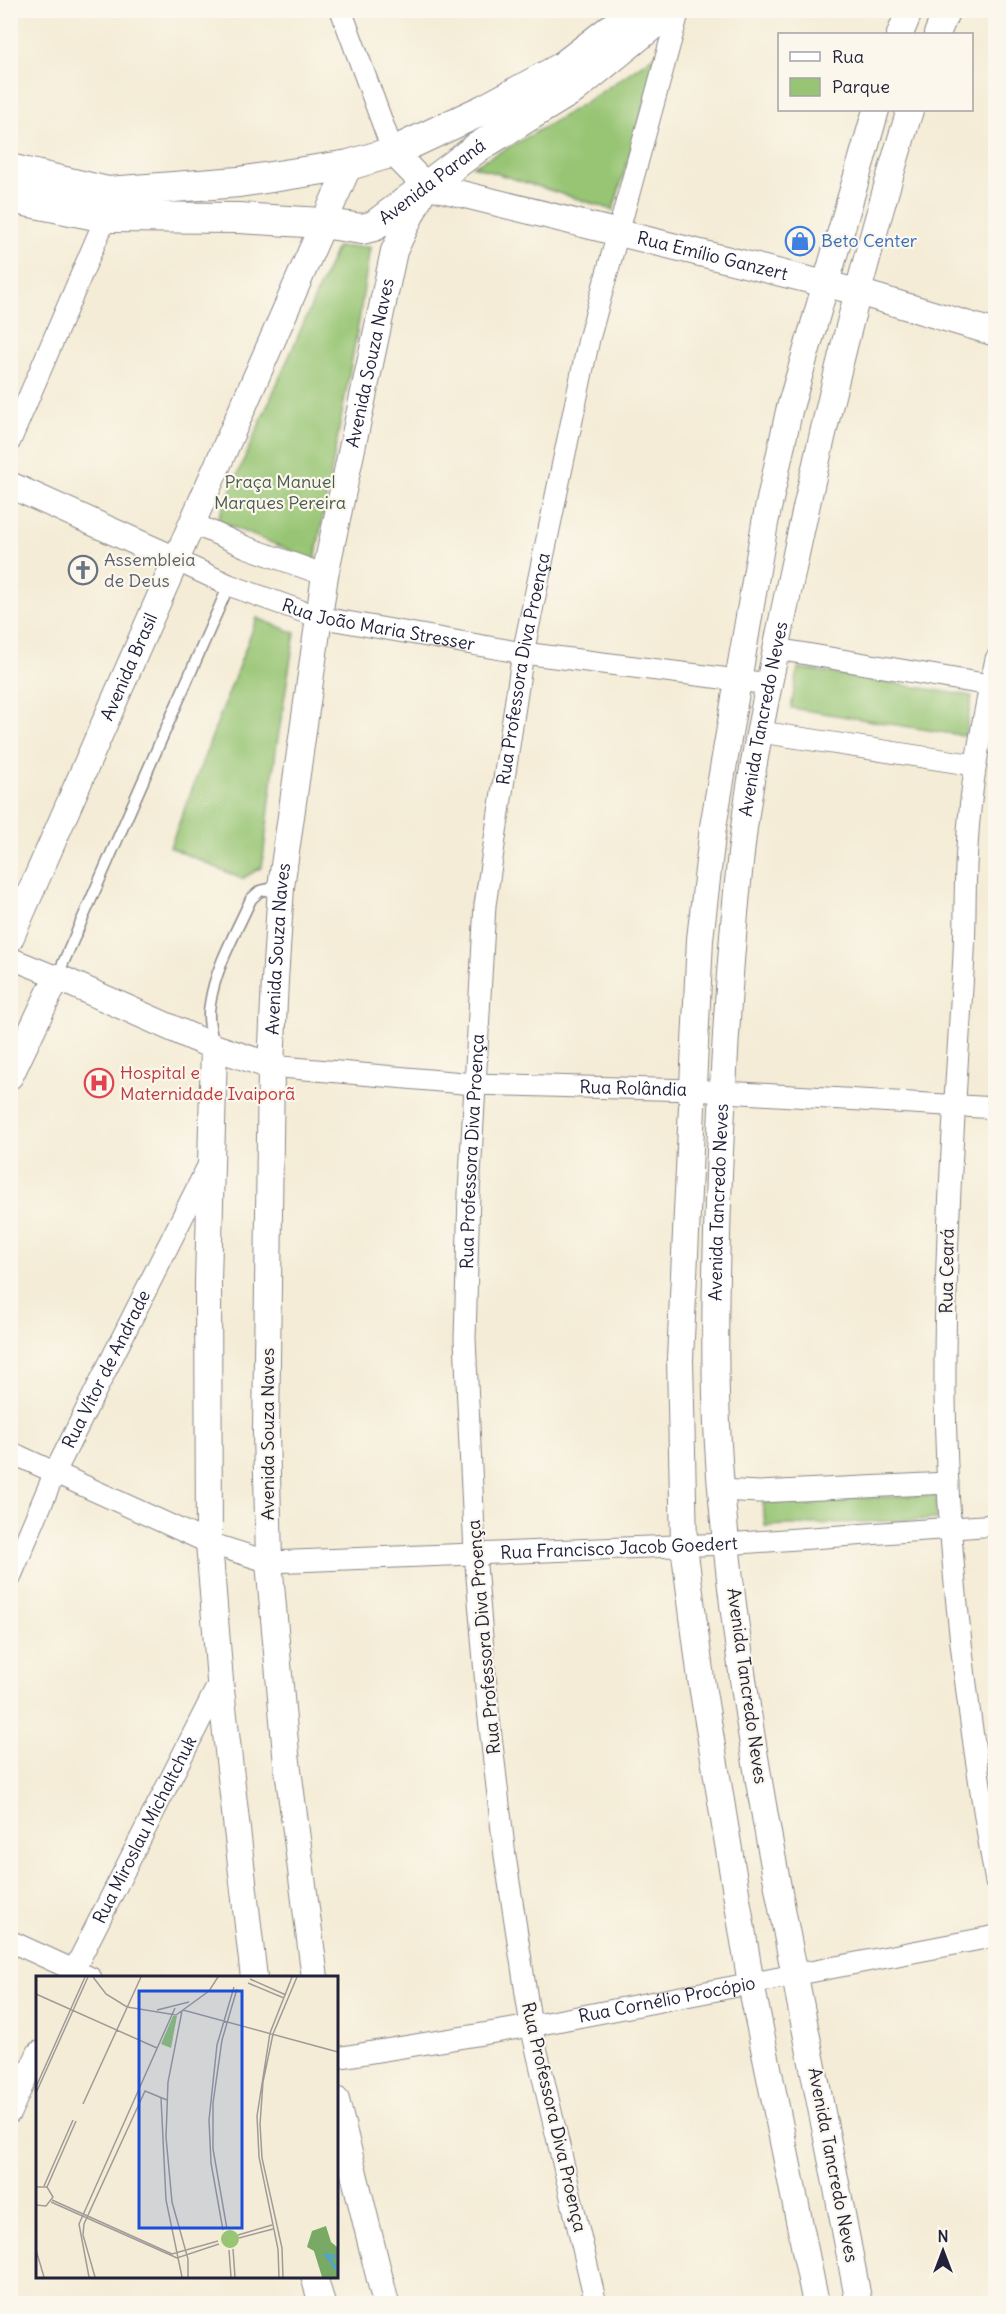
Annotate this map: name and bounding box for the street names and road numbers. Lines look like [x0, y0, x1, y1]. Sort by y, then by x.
street label: Avenida Paraná [374, 133, 489, 229]
street label: Rua Emílio Ganzert [635, 226, 790, 285]
street label: Avenida Souza Naves [340, 276, 399, 449]
street label: Rua Professora Diva Proença [491, 551, 555, 786]
street label: Rua João Maria Stresser [279, 593, 478, 655]
street label: Avenida Brasil [95, 609, 162, 724]
street label: Avenida Tancredo Neves [734, 619, 793, 818]
street label: Avenida Souza Naves [260, 861, 295, 1035]
street label: Rua Professora Diva Proença [455, 1033, 489, 1269]
street label: Rua Rolândia [579, 1075, 687, 1101]
street label: Avenida Tancredo Neves [703, 1103, 733, 1301]
street label: Rua Ceará [934, 1228, 959, 1314]
street label: Rua Vítor de Andrade [57, 1286, 155, 1452]
street label: Avenida Souza Naves [256, 1348, 279, 1520]
street label: Rua Professora Diva Proença [462, 1519, 505, 1755]
street label: Rua Francisco Jacob Goedert [500, 1531, 738, 1564]
street label: Avenida Tancredo Neves [722, 1586, 773, 1785]
street label: Rua Miroslau Michaltchuk [87, 1732, 201, 1927]
street label: Rua Cornélio Procópio [576, 1971, 757, 2028]
street label: Rua Professora Diva Proença [517, 2000, 592, 2234]
street label: Avenida Tancredo Neves [803, 2066, 864, 2264]

